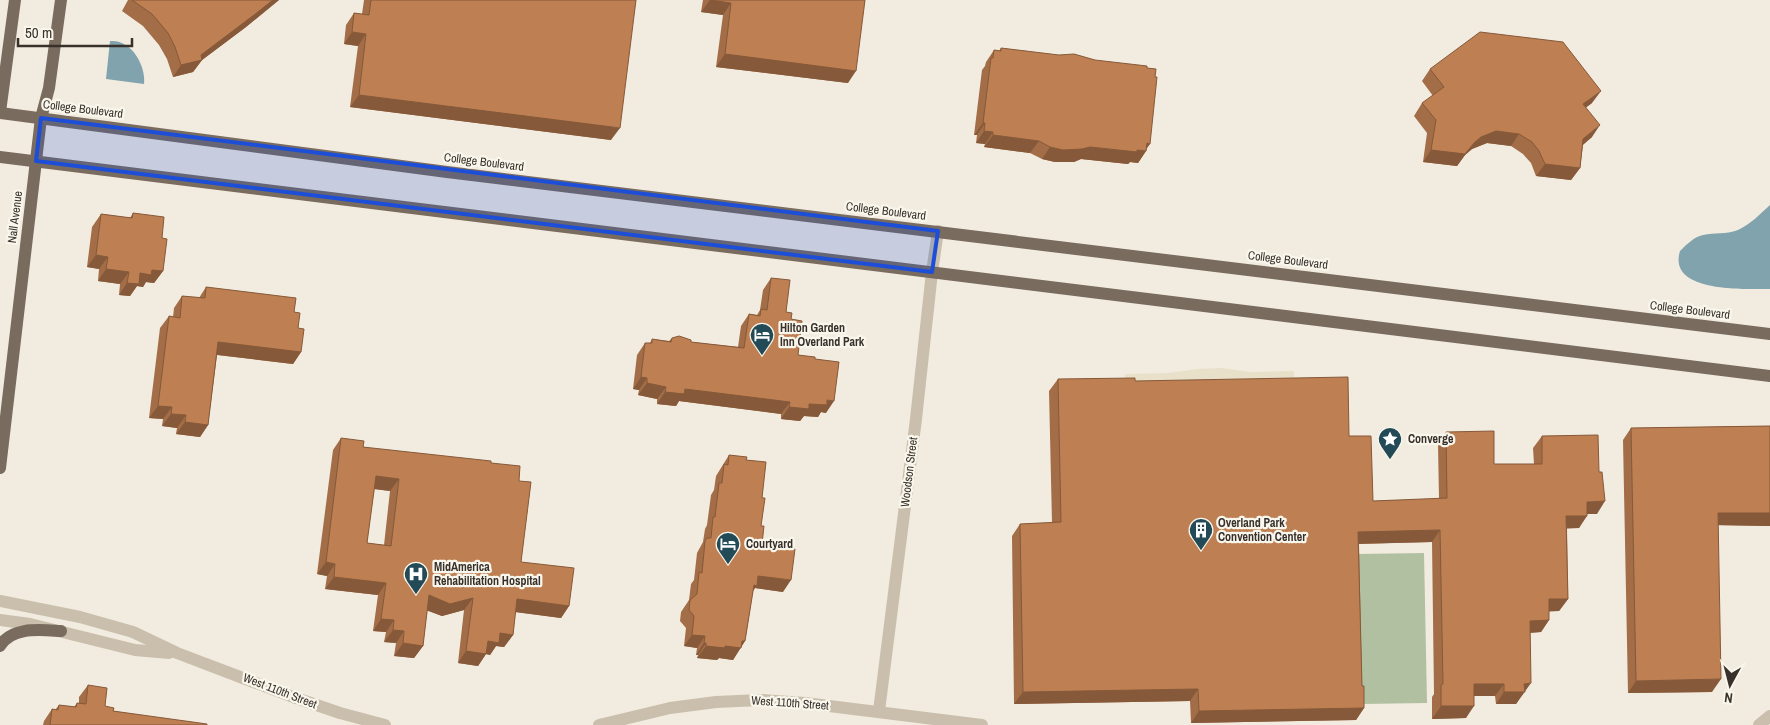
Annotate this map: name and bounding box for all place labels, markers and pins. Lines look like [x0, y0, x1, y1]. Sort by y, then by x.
place label: Hilton Garden Inn Overland Park [780, 320, 865, 350]
hotel icon: Hilton Garden Inn Overland Park [749, 322, 775, 356]
place icon: Converge [1377, 426, 1403, 460]
place label: Converge [1408, 431, 1454, 447]
place label: Overland Park Convention Center [1218, 515, 1306, 545]
building icon: Overland Park Convention Center [1188, 517, 1214, 551]
hotel icon: Courtyard [715, 531, 741, 565]
place label: Courtyard [746, 536, 793, 552]
place label: MidAmerica Rehabilitation Hospital [434, 559, 541, 589]
hospital icon: MidAmerica Rehabilitation Hospital [403, 561, 429, 595]

